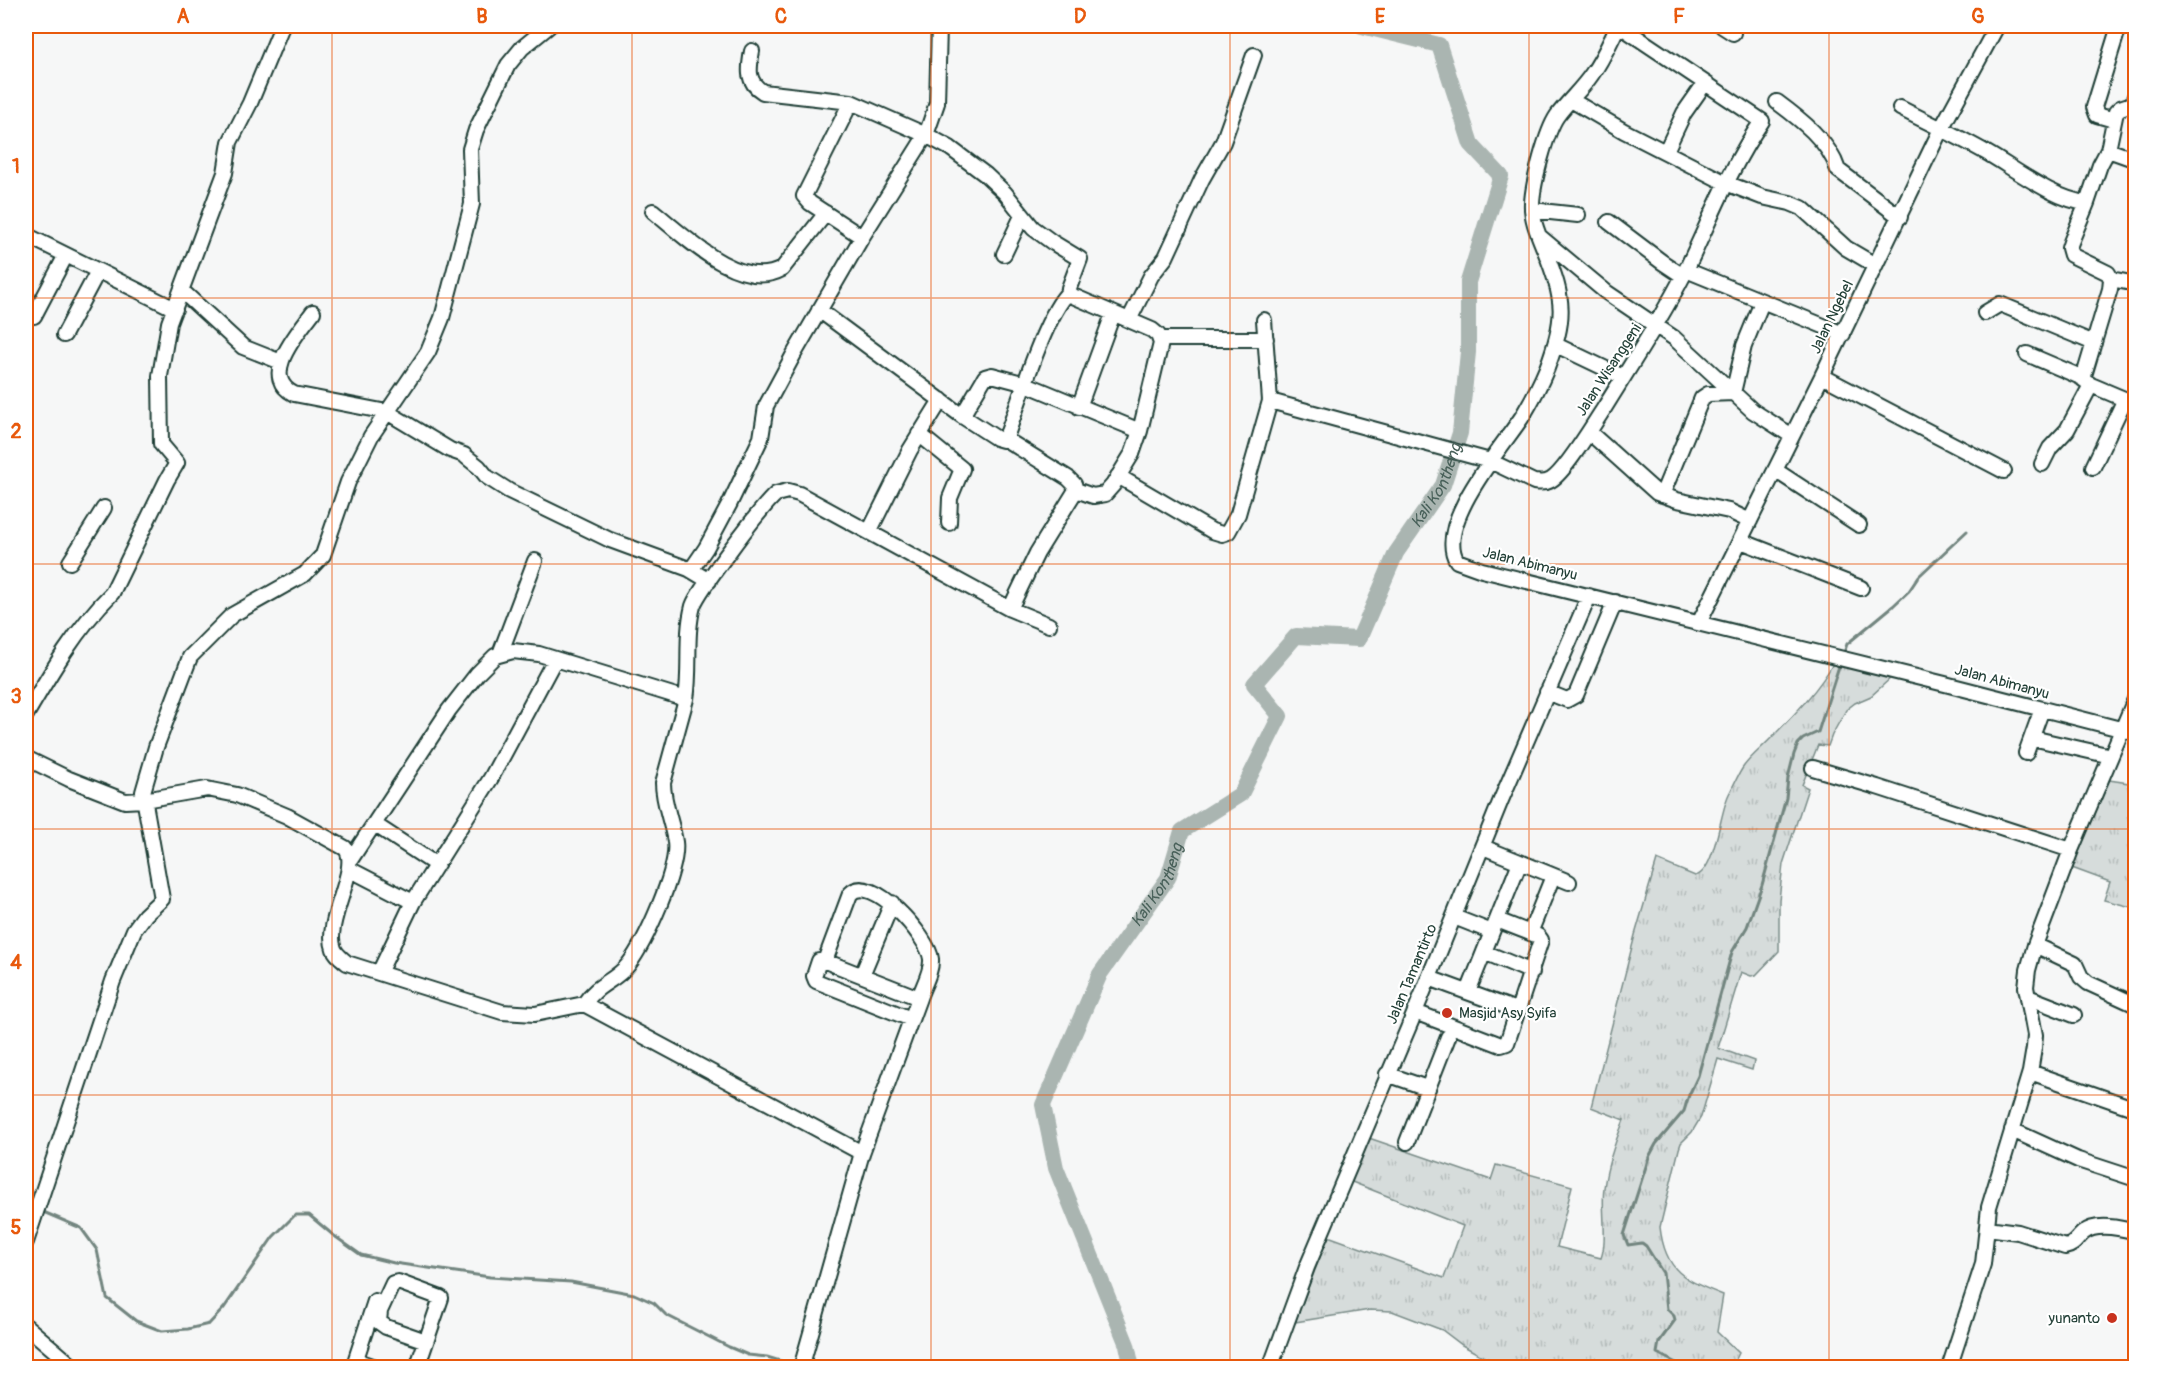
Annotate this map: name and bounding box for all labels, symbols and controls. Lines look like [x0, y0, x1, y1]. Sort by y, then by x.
text: A [177, 4, 190, 29]
text: B [476, 4, 488, 29]
text: C [775, 4, 787, 29]
text: D [1074, 4, 1087, 29]
text: E [1375, 4, 1386, 29]
text: F [1673, 4, 1685, 29]
text: G [1971, 4, 1985, 29]
text: 1 [12, 154, 20, 179]
street label: Jalan Ngebel [1806, 277, 1858, 357]
street label: Jalan Wisanggeni [1572, 320, 1646, 420]
text: 2 [10, 419, 22, 444]
water label: Kali Kontheng [1406, 439, 1467, 532]
street label: Jalan Abimanyu [1480, 543, 1580, 585]
street label: Jalan Abimanyu [1952, 660, 2052, 704]
text: 3 [10, 684, 22, 709]
water label: Kali Kontheng [1127, 839, 1188, 931]
street label: Jalan Tamantirto [1382, 921, 1442, 1027]
text: 4 [10, 950, 22, 975]
place label: Masjid Asy Syifa [1459, 1004, 1557, 1023]
marker: Masjid Asy Syifa [1440, 1006, 1454, 1020]
text: 5 [11, 1215, 22, 1240]
place label: yunanto [2048, 1309, 2100, 1328]
marker: yunanto [2105, 1311, 2119, 1325]

